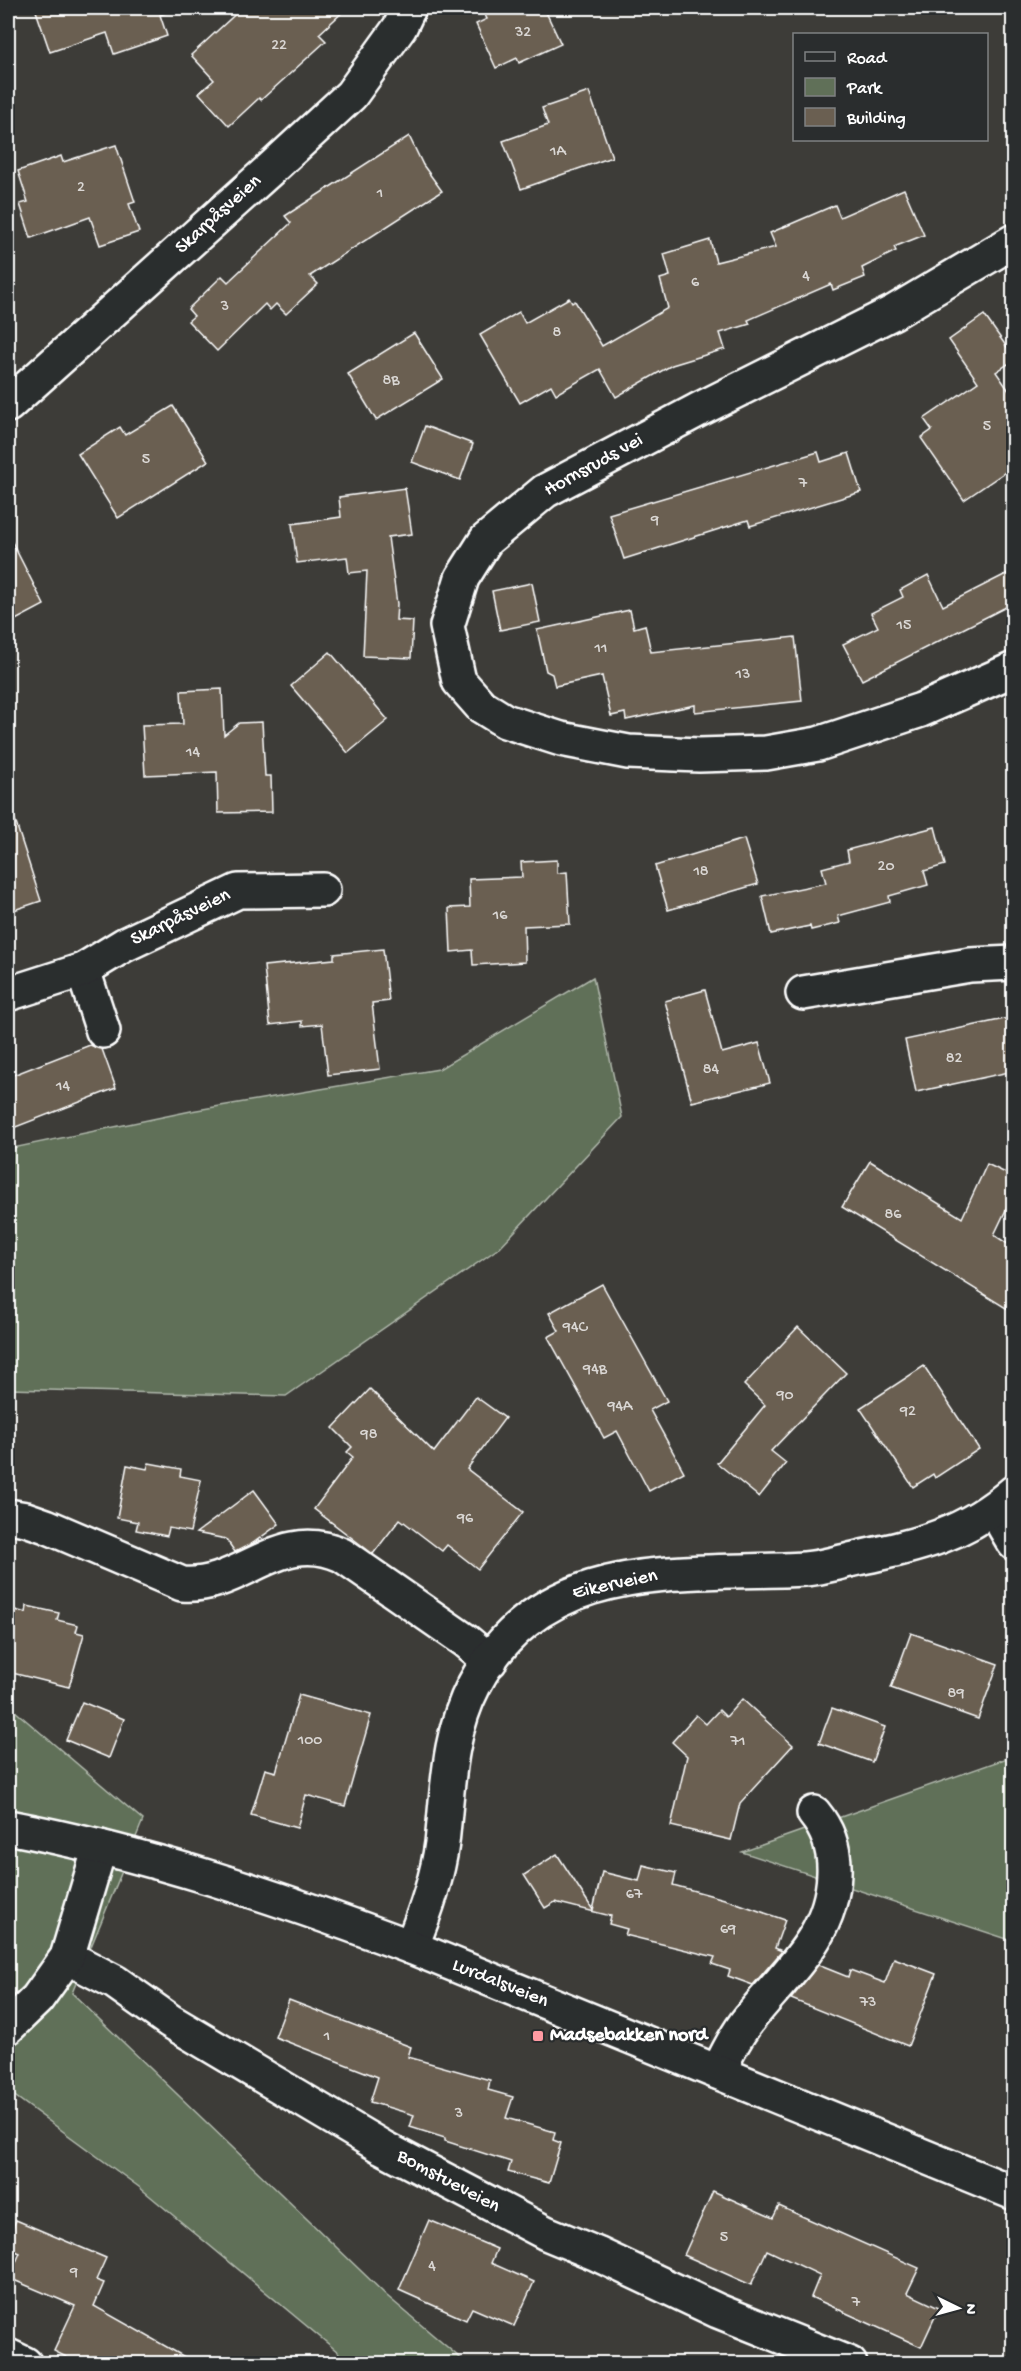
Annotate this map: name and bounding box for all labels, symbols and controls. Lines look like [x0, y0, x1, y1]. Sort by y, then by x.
house number: 32 [514, 24, 531, 43]
legend [793, 33, 988, 141]
house number: 22 [271, 37, 287, 56]
text: Road [847, 49, 888, 70]
text: Park [846, 79, 883, 100]
text: Building [846, 109, 906, 130]
house number: 1A [549, 143, 568, 162]
street label: Skarpåsveien [171, 169, 267, 260]
house number: 2 [77, 179, 85, 198]
house number: 1 [376, 185, 383, 204]
house number: 4 [802, 268, 810, 287]
house number: 6 [691, 274, 700, 293]
house number: 3 [220, 298, 229, 317]
house number: 8 [553, 324, 562, 343]
house number: 8B [383, 372, 400, 391]
house number: 5 [983, 418, 991, 437]
street label: Hornsruds vei [541, 429, 647, 503]
house number: 5 [142, 451, 150, 470]
house number: 7 [798, 475, 808, 494]
house number: 9 [650, 512, 659, 531]
house number: 15 [896, 617, 911, 636]
house number: 11 [594, 640, 607, 659]
house number: 13 [735, 666, 750, 685]
house number: 14 [185, 744, 200, 763]
house number: 20 [878, 858, 894, 877]
house number: 18 [692, 863, 709, 882]
street label: Skarpåsveien [127, 883, 235, 952]
house number: 16 [492, 907, 508, 926]
house number: 82 [946, 1050, 962, 1069]
house number: 84 [703, 1061, 720, 1080]
house number: 14 [55, 1078, 70, 1097]
house number: 86 [885, 1206, 902, 1225]
house number: 94C [562, 1319, 588, 1338]
house number: 94B [582, 1361, 608, 1380]
house number: 90 [775, 1387, 794, 1406]
house number: 94A [606, 1398, 634, 1417]
house number: 92 [899, 1403, 916, 1422]
house number: 98 [360, 1426, 378, 1445]
house number: 96 [456, 1510, 474, 1529]
street label: Eikerveien [570, 1565, 660, 1605]
house number: 89 [948, 1685, 964, 1704]
house number: 100 [297, 1732, 322, 1751]
house number: 71 [730, 1733, 745, 1752]
house number: 67 [626, 1886, 643, 1905]
house number: 69 [720, 1921, 736, 1940]
street label: Lurdalsveien [449, 1954, 552, 2014]
house number: 73 [859, 1994, 876, 2013]
place label: Madsebakken nord [550, 2025, 709, 2048]
house number: 1 [323, 2028, 330, 2047]
marker: Madsebakken nord [531, 2029, 545, 2043]
house number: 3 [454, 2105, 463, 2124]
street label: Bomstueveien [392, 2145, 504, 2219]
house number: 5 [720, 2229, 728, 2248]
house number: 4 [428, 2258, 436, 2277]
house number: 9 [69, 2264, 78, 2283]
north arrow [928, 2278, 988, 2338]
house number: 7 [851, 2294, 861, 2313]
text: N [959, 2303, 979, 2316]

